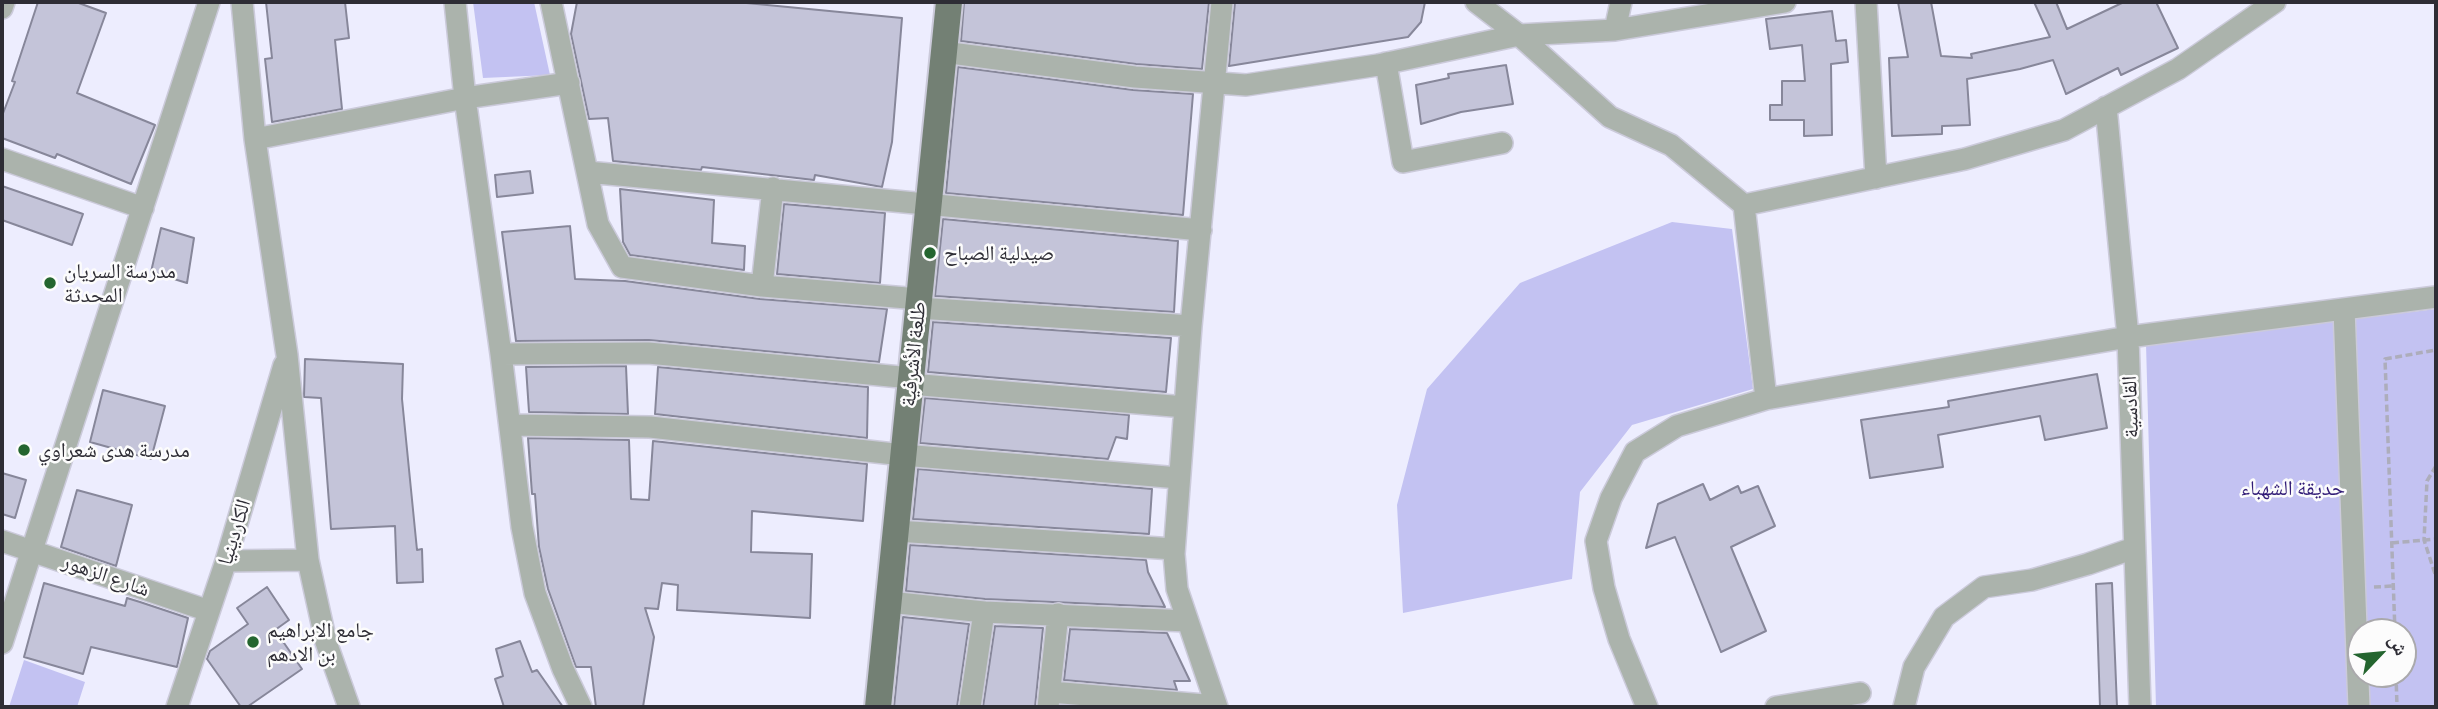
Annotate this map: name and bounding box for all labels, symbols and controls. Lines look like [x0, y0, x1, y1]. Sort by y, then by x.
place label: صيدلية الصباح [944, 240, 1054, 266]
marker: صيدلية الصباح [922, 245, 938, 261]
place label: مدرسة السريان المحدثة [64, 258, 176, 308]
marker: مدرسة السريان المحدثة [42, 275, 58, 291]
street label: طلعة الأشرفية [895, 300, 931, 408]
street label: القادسية [2116, 375, 2144, 439]
place label: مدرسة هدى شعراوي [38, 437, 190, 463]
marker: مدرسة هدى شعراوي [16, 442, 32, 458]
park label: حديقة الشهباء [2241, 475, 2345, 501]
street label: الكاردينيا [212, 496, 256, 568]
street label: شارع الزهور [59, 548, 153, 602]
place label: جامع الابراهيم بن الادهم [267, 617, 374, 667]
north arrow [2347, 618, 2417, 688]
text: ش [2385, 630, 2414, 659]
marker: جامع الابراهيم بن الادهم [245, 634, 261, 650]

